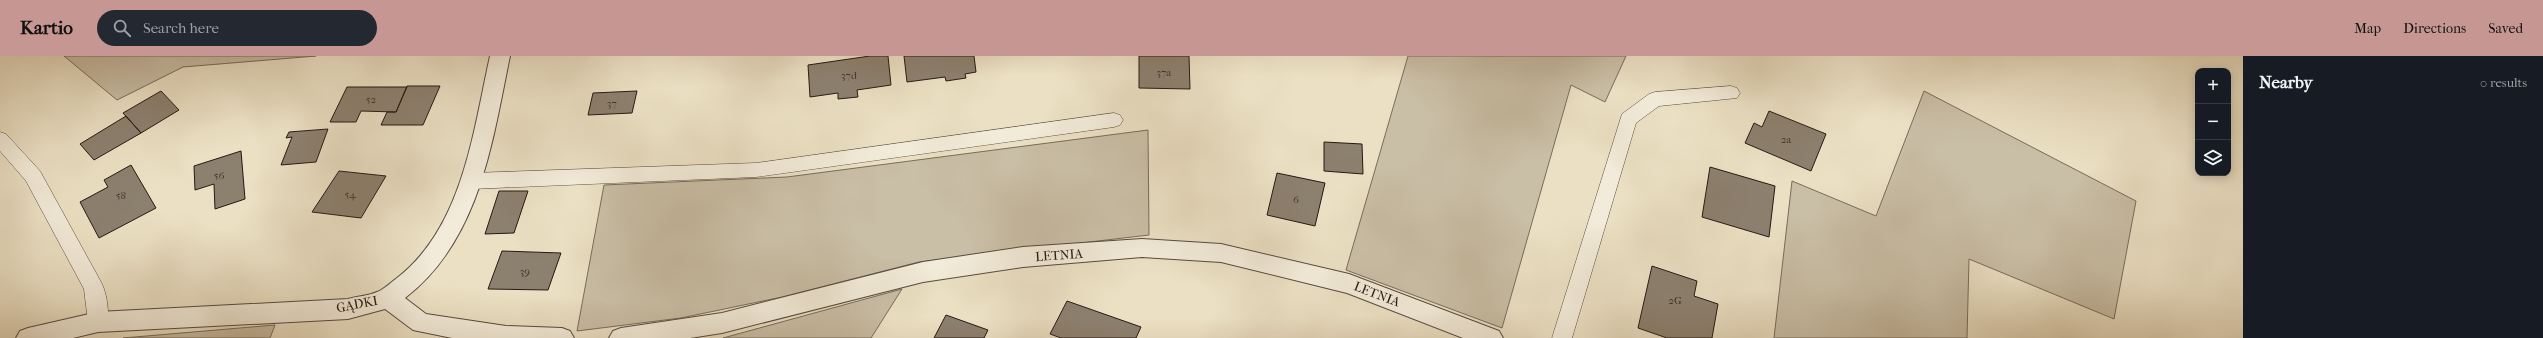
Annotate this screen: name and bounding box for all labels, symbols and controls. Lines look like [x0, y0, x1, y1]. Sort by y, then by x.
search box [97, 10, 377, 46]
text: Kartio [20, 17, 73, 39]
icon: search [111, 17, 133, 39]
text: Search here [143, 19, 219, 37]
text: Map [2354, 20, 2381, 37]
text: Directions [2403, 20, 2466, 37]
text: Saved [2488, 20, 2523, 37]
house number: 37a [1157, 66, 1172, 79]
map controls [2195, 68, 2231, 176]
button: + [2195, 68, 2231, 104]
house number: 37d [841, 69, 858, 82]
text: Nearby [2259, 72, 2313, 92]
text: 0 results [2480, 75, 2527, 90]
house number: 52 [366, 93, 377, 106]
house number: 37 [607, 97, 617, 110]
button: − [2195, 104, 2231, 140]
house number: 2a [1781, 133, 1792, 146]
button: layers [2195, 140, 2231, 176]
house number: 56 [214, 169, 224, 182]
house number: 54 [344, 188, 356, 201]
house number: 58 [116, 189, 126, 202]
house number: 6 [1293, 193, 1299, 206]
street label: LETNIA [1035, 246, 1084, 264]
house number: 39 [520, 265, 530, 278]
street label: LETNIA [1352, 278, 1403, 310]
street label: GĄDKI [335, 293, 379, 315]
house number: 2G [1668, 294, 1682, 307]

